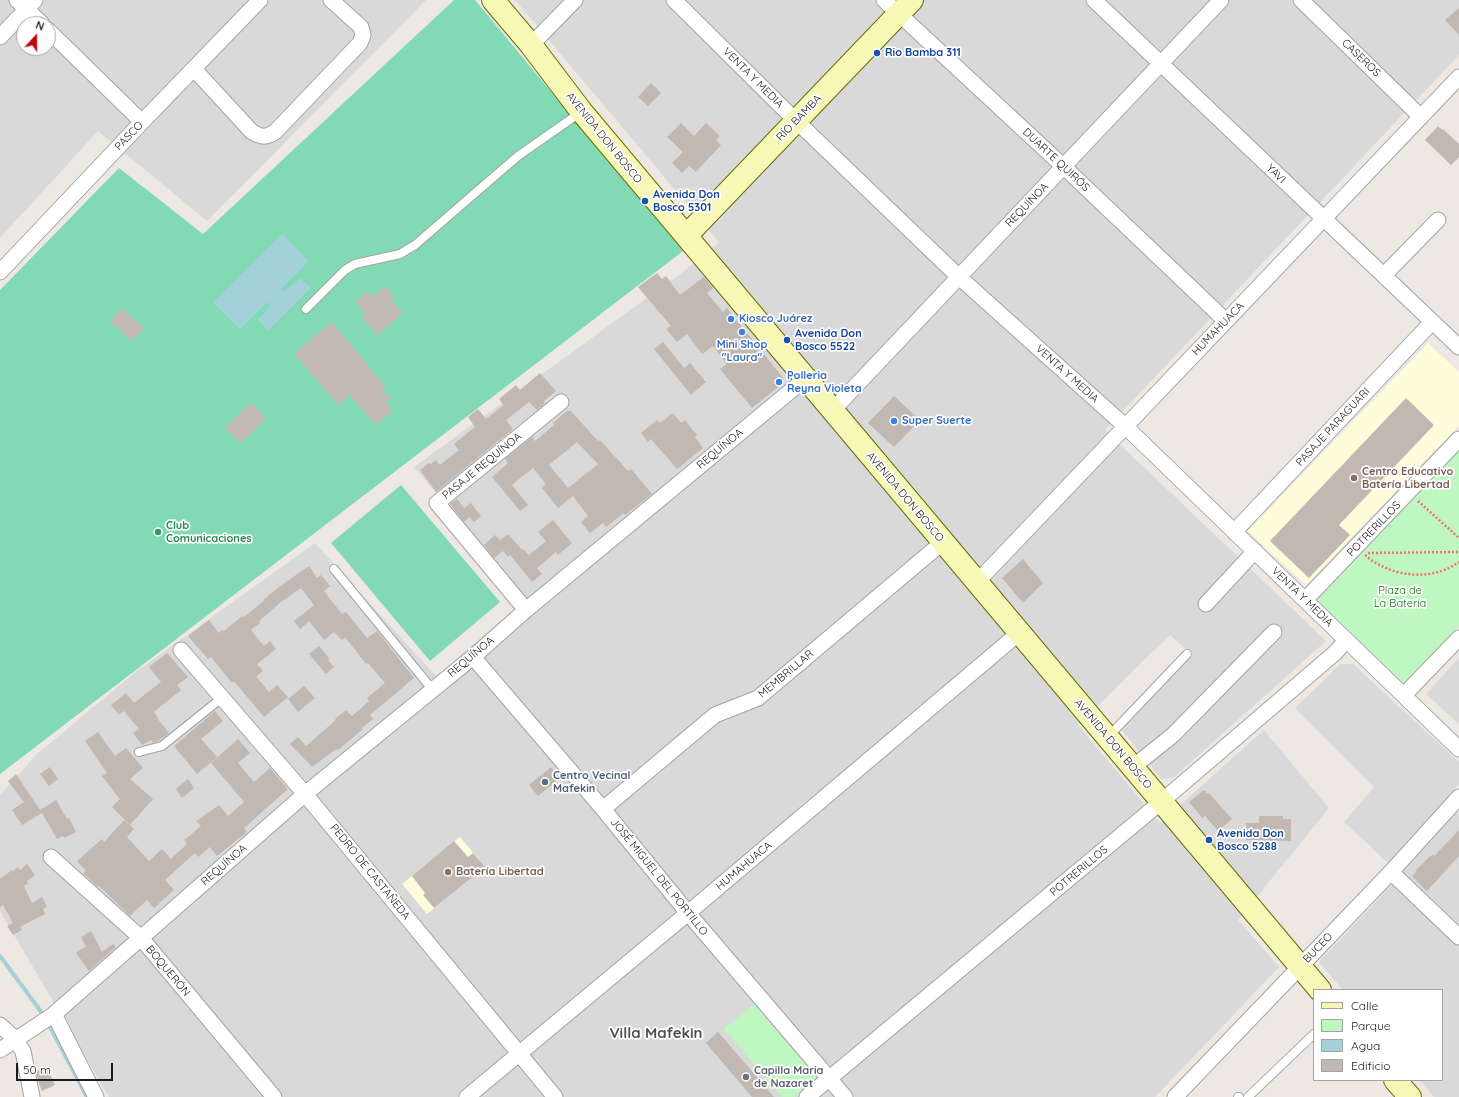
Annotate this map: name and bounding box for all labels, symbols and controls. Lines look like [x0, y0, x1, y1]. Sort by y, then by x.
north arrow [16, 16, 56, 56]
text: N [34, 18, 46, 34]
street label: CASEROS [1339, 36, 1383, 80]
street label: VENTA Y MEDIA [720, 45, 786, 111]
place label: Rio Bamba 311 [885, 46, 961, 60]
marker: Rio Bamba 311 [872, 48, 882, 58]
street label: AVENIDA DON BOSCO [563, 90, 645, 186]
street label: RÍO BAMBA [774, 92, 824, 144]
street label: PASCO [112, 119, 146, 153]
street label: DUARTE QUIRÓS [1020, 126, 1092, 194]
street label: YAVI [1264, 162, 1288, 186]
street label: REQUÍNOA [1003, 180, 1051, 230]
place label: Avenida Don Bosco 5301 [653, 188, 720, 214]
marker: Avenida Don Bosco 5301 [640, 196, 650, 206]
street label: HUMAHUACA [1189, 300, 1247, 358]
place label: Kiosco Juárez [739, 312, 812, 326]
marker: Kiosco Juárez [726, 314, 736, 324]
marker: Mini Shop "Laura" [737, 327, 747, 337]
place label: Avenida Don Bosco 5522 [795, 327, 862, 353]
marker: Avenida Don Bosco 5522 [782, 335, 792, 345]
place label: Mini Shop "Laura" [717, 338, 767, 364]
street label: VENTA Y MEDIA [1033, 342, 1101, 406]
place label: Polleria Reyna Violeta [787, 369, 862, 395]
marker: Polleria Reyna Violeta [774, 377, 784, 387]
street label: PASAJE PARAGUARI [1293, 385, 1373, 469]
place label: Super Suerte [902, 414, 971, 428]
marker: Super Suerte [889, 416, 899, 426]
street label: REQUÍNOA [694, 426, 746, 472]
street label: PASAJE REQUÍNOA [440, 430, 524, 502]
street label: AVENIDA DON BOSCO [864, 449, 946, 545]
place label: Centro Educativo Batería Libertad [1362, 465, 1453, 491]
marker: Centro Educativo Batería Libertad [1349, 473, 1359, 483]
street label: POTRERILLOS [1344, 499, 1404, 559]
place label: Club Comunicaciones [166, 519, 252, 545]
marker: Club Comunicaciones [153, 527, 163, 537]
street label: VENTA Y MEDIA [1269, 564, 1335, 630]
park label: Plaza de La Batería [1374, 584, 1426, 610]
street label: REQUÍNOA [445, 634, 497, 680]
street label: MEMBRILLAR [756, 647, 816, 701]
street label: AVENIDA DON BOSCO [1072, 696, 1154, 792]
place label: Centro Vecinal Mafekin [553, 769, 630, 795]
marker: Centro Vecinal Mafekin [540, 777, 550, 787]
street label: JOSÉ MIGUEL DEL PORTILLO [608, 816, 710, 938]
street label: PEDRO DE CASTAÑEDA [327, 821, 413, 923]
place label: Avenida Don Bosco 5288 [1217, 827, 1284, 853]
marker: Avenida Don Bosco 5288 [1204, 835, 1214, 845]
street label: HUMAHUACA [713, 839, 775, 893]
street label: REQUÍNOA [198, 842, 250, 888]
street label: POTRERILLOS [1047, 843, 1111, 899]
place label: Batería Libertad [456, 865, 544, 879]
marker: Batería Libertad [443, 867, 453, 877]
street label: BUCEO [1300, 930, 1336, 966]
street label: BOQUERÓN [143, 943, 193, 999]
legend [1313, 989, 1443, 1081]
text: Calle [1351, 998, 1378, 1013]
text: Parque [1351, 1018, 1391, 1033]
district label: Villa Mafekin [609, 1024, 703, 1042]
text: Agua [1351, 1038, 1380, 1053]
scale bar [18, 1055, 115, 1081]
text: Edificio [1351, 1058, 1391, 1073]
text: 50 m [23, 1062, 51, 1077]
place label: Capilla Maria de Nazaret [754, 1064, 823, 1090]
marker: Capilla Maria de Nazaret [741, 1072, 751, 1082]

